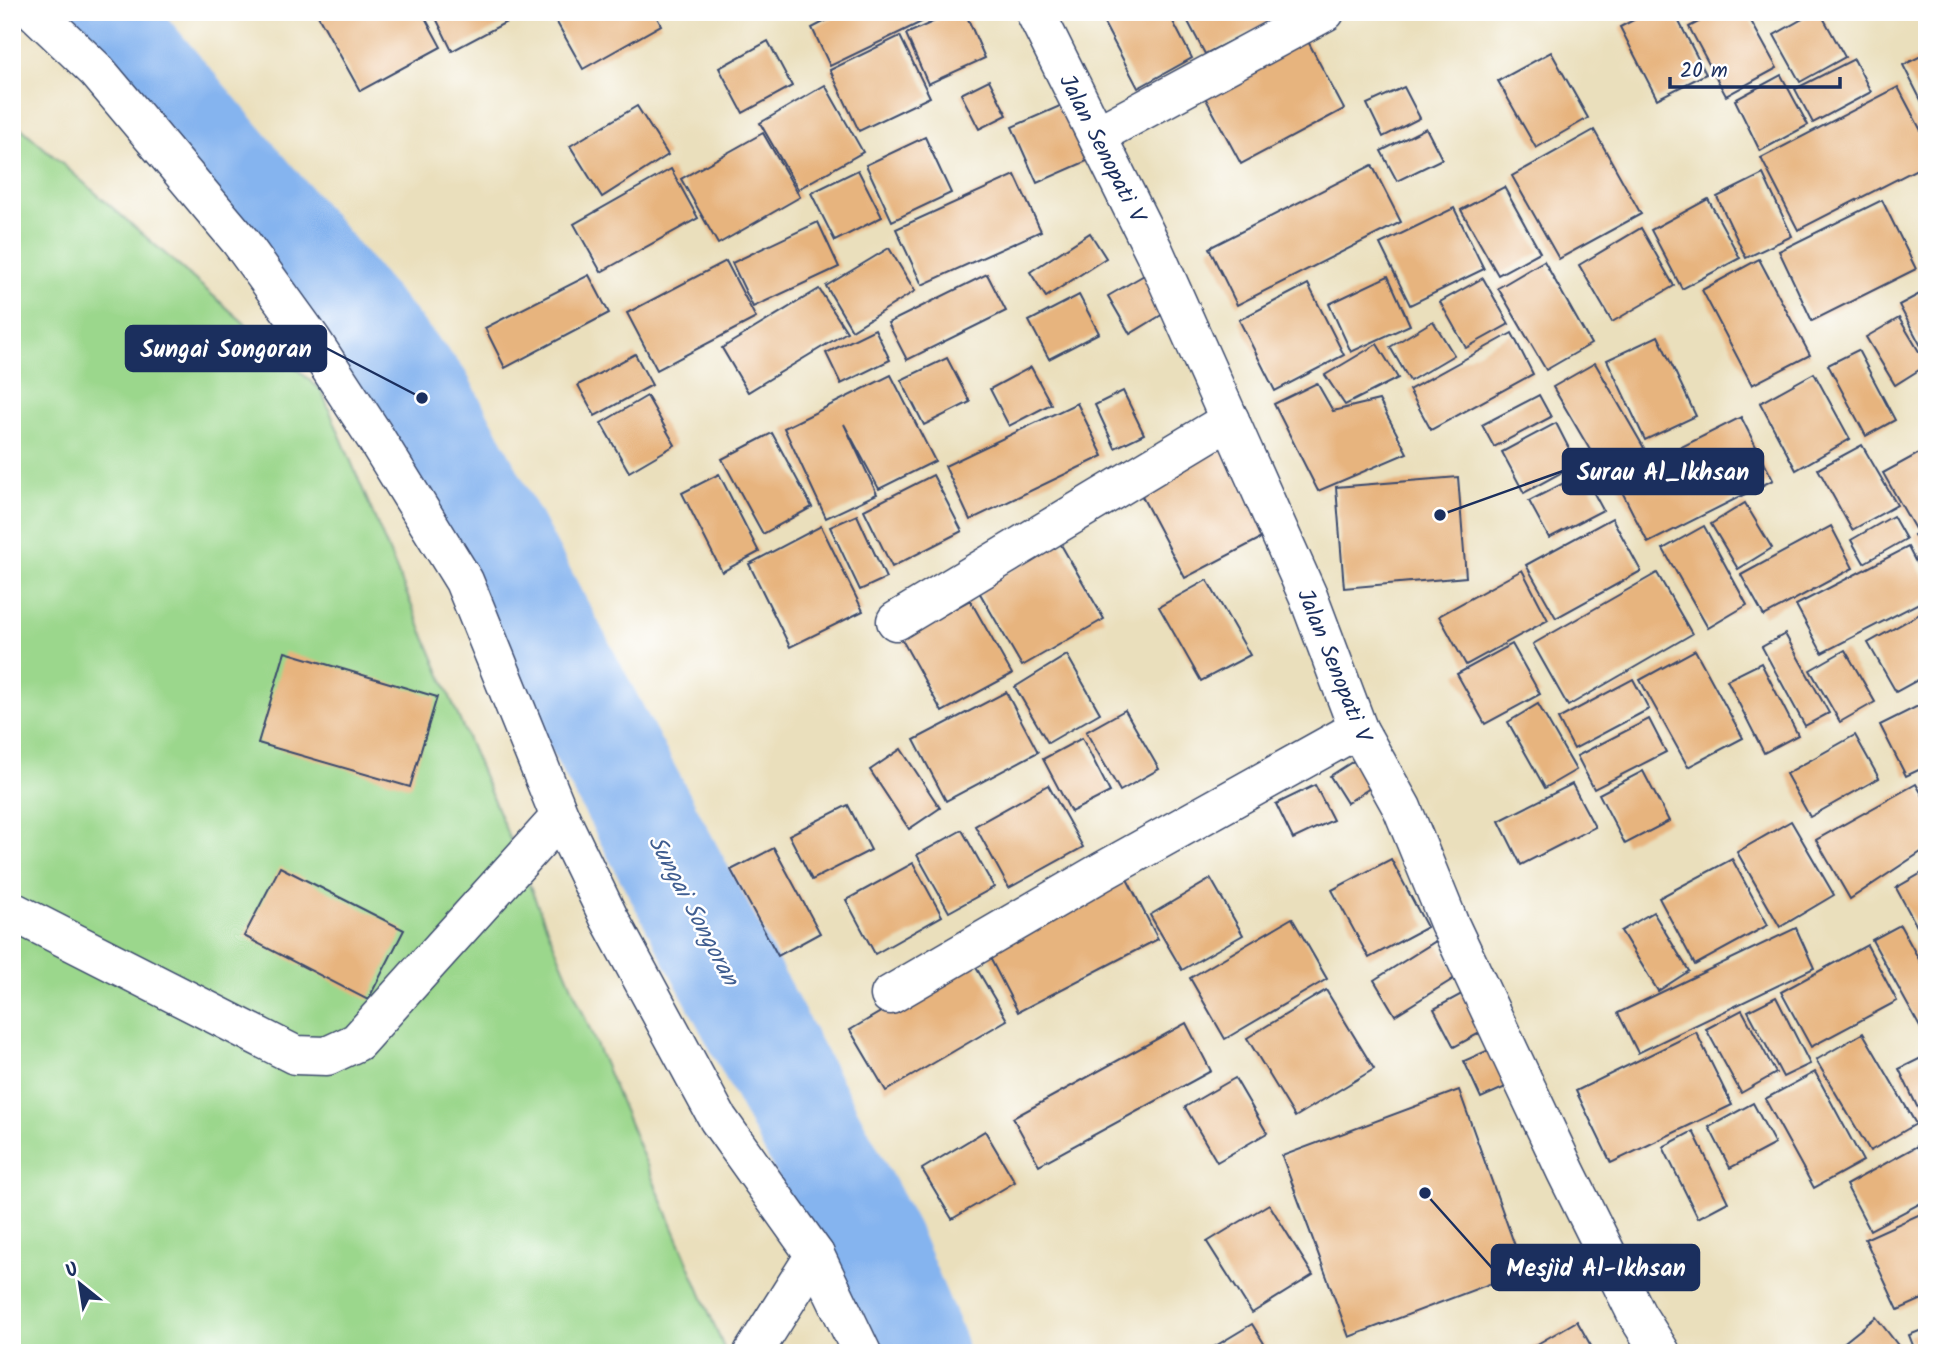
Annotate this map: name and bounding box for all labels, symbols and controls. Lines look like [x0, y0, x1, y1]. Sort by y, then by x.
scale bar [1670, 46, 1839, 90]
text: 20 m [1680, 55, 1728, 88]
street label: Jalan Senopati V [1048, 68, 1155, 231]
callout: Sungai Songoran [126, 326, 326, 371]
text: Sungai Songoran [140, 331, 312, 370]
callout: Surau Al_Ikhsan [1563, 449, 1763, 494]
text: Surau Al_Ikhsan [1577, 454, 1749, 493]
street label: Jalan Senopati V [1286, 584, 1381, 749]
water label: Sungai Songoran [637, 828, 750, 995]
callout: Mesjid Al-Ikhsan [1492, 1245, 1699, 1290]
north arrow [46, 1250, 116, 1320]
text: Mesjid Al-Ikhsan [1506, 1250, 1686, 1289]
text: U [60, 1255, 85, 1287]

